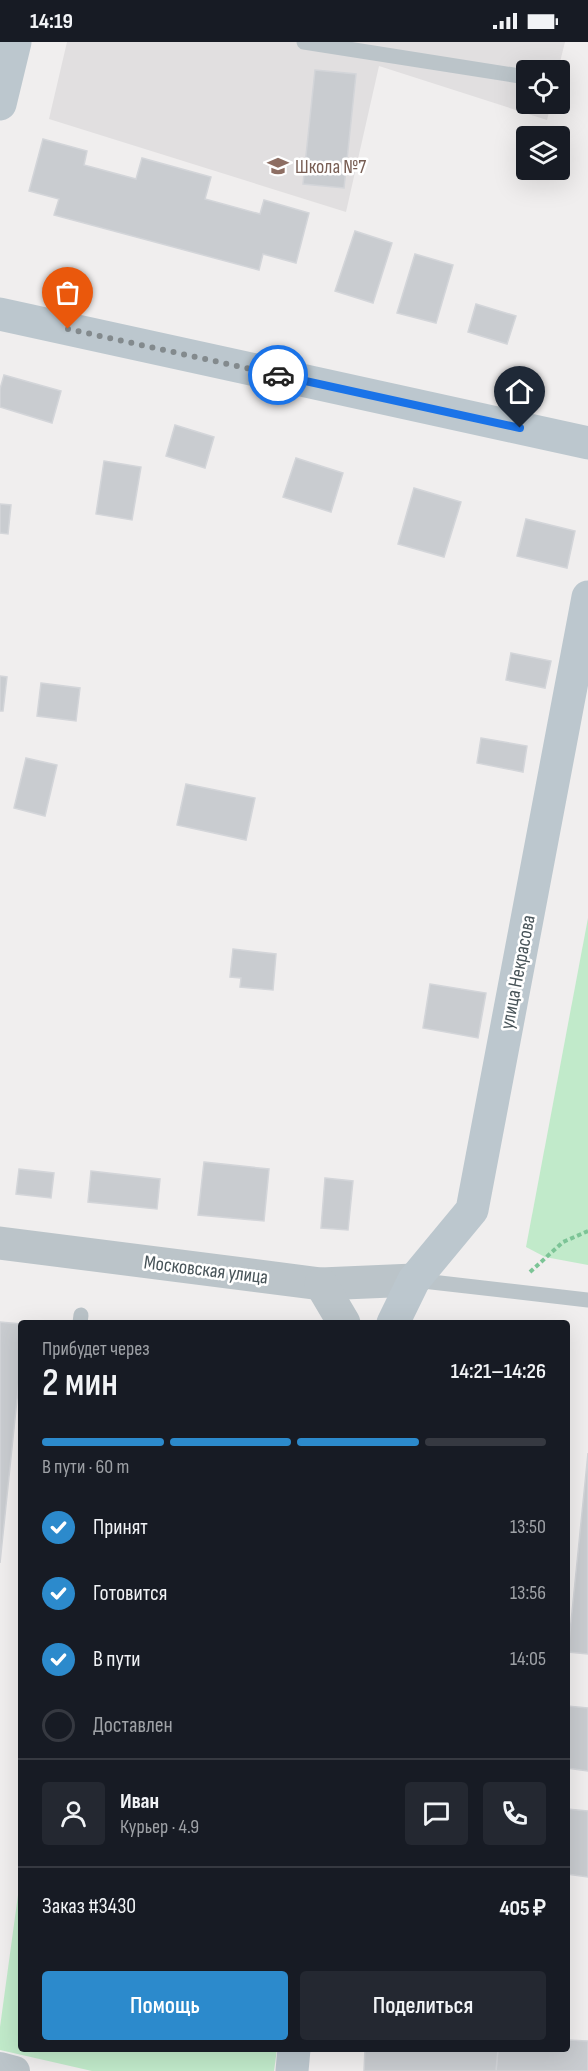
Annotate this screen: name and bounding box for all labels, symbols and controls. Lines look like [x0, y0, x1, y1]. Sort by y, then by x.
text: 14:19 [30, 8, 73, 35]
map controls [516, 60, 570, 180]
button: locate [516, 60, 570, 114]
button: layers [516, 126, 570, 180]
school or university icon: Школа №7 [266, 154, 290, 178]
place label: Школа №7 [295, 155, 366, 179]
pin [42, 267, 93, 329]
icon: bag [51, 276, 84, 309]
courier [248, 345, 308, 405]
icon: car [262, 359, 295, 392]
pin [494, 366, 545, 428]
icon: home [503, 375, 536, 408]
street label: улица Некрасова [495, 913, 541, 1031]
street label: Московская улица [142, 1250, 269, 1290]
text: Прибудет через [42, 1337, 150, 1361]
text: 14:21–14:26 [451, 1358, 546, 1385]
text: 2 мин [42, 1360, 118, 1407]
text: В пути · 60 m [42, 1455, 129, 1479]
icon: check [42, 1511, 75, 1544]
text: Принят [93, 1514, 148, 1541]
text: 13:50 [510, 1515, 546, 1539]
icon: check [42, 1577, 75, 1610]
text: Готовится [93, 1580, 167, 1607]
text: 13:56 [510, 1581, 546, 1605]
icon: check [42, 1643, 75, 1676]
text: В пути [93, 1646, 141, 1673]
text: 14:05 [510, 1647, 546, 1671]
text: Доставлен [93, 1712, 173, 1739]
button: person [42, 1782, 105, 1845]
button: chat [405, 1782, 468, 1845]
button: phone [483, 1782, 546, 1845]
text: Иван [120, 1788, 159, 1815]
text: Курьер · 4.9 [120, 1815, 199, 1839]
text: Заказ #3430 [42, 1893, 136, 1920]
text: 405 ₽ [499, 1895, 546, 1922]
button: Помощь [42, 1971, 288, 2040]
button: Поделиться [300, 1971, 546, 2040]

